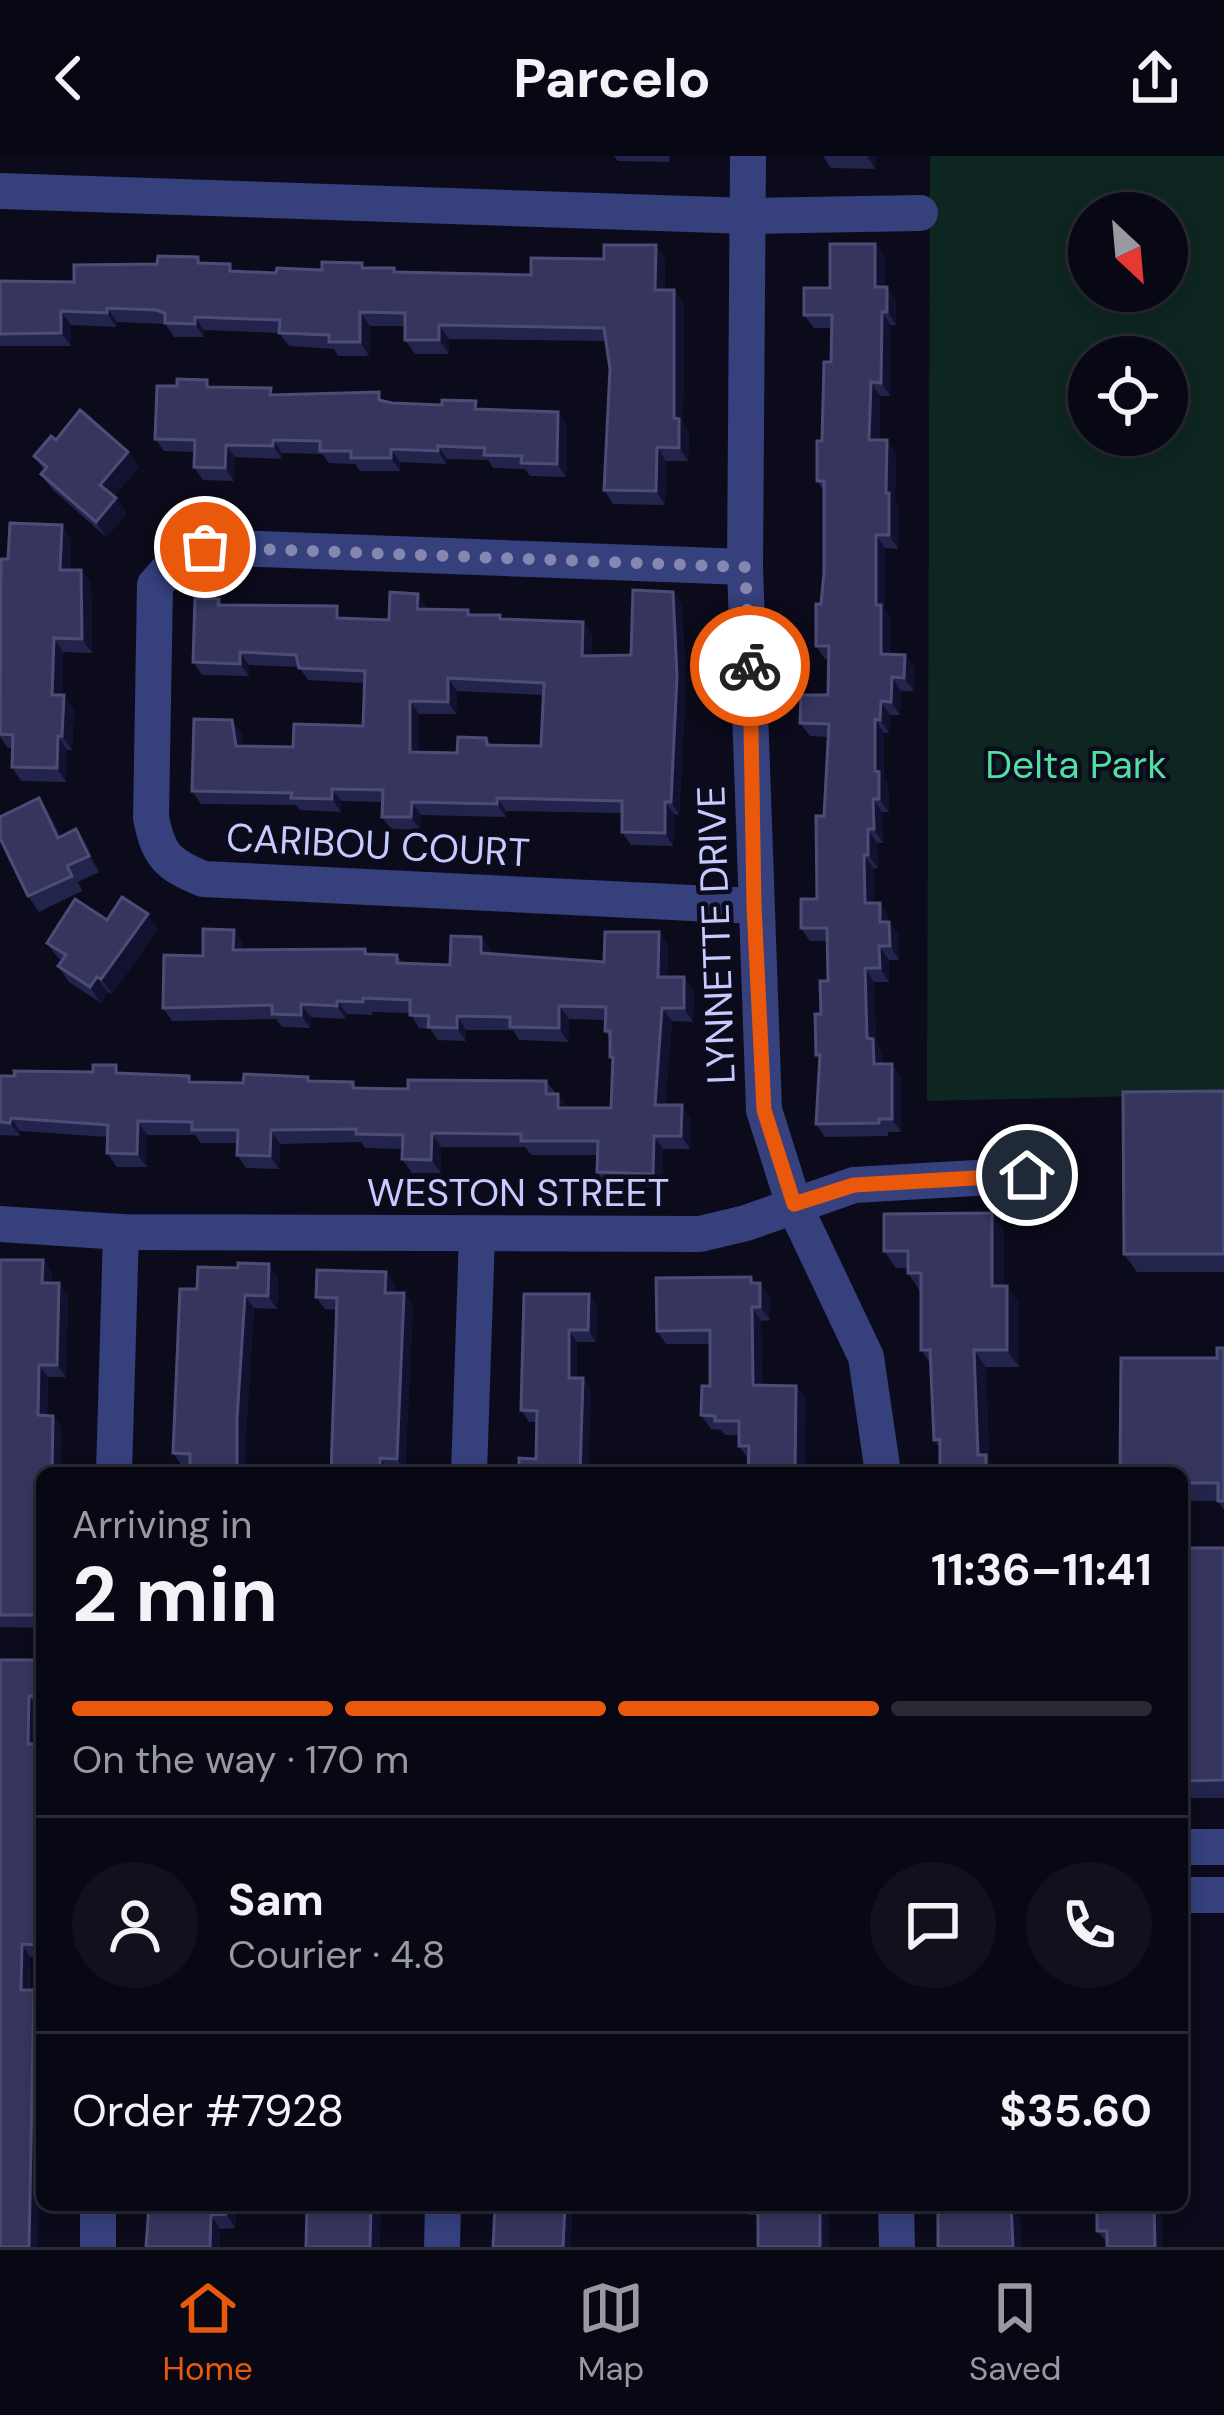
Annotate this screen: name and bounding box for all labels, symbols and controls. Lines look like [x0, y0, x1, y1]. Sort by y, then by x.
text: Parcelo [513, 43, 711, 114]
icon: back [36, 45, 102, 111]
icon: share [1122, 45, 1188, 111]
north arrow [1068, 192, 1188, 312]
map controls [1068, 192, 1188, 456]
button: locate [1068, 336, 1188, 456]
pin [154, 496, 256, 598]
icon: bag [172, 514, 238, 580]
courier [690, 606, 810, 726]
icon: bike [717, 633, 783, 699]
park label: Delta Park [985, 739, 1167, 790]
street label: LYNNETTE DRIVE [685, 785, 747, 1085]
street label: CARIBOU COURT [225, 812, 531, 878]
pin [976, 1124, 1078, 1226]
icon: home [994, 1142, 1060, 1208]
street label: WESTON STREET [367, 1167, 669, 1218]
text: Arriving in [72, 1499, 252, 1550]
text: 11:36–11:41 [931, 1540, 1152, 1599]
text: 2 min [72, 1544, 278, 1645]
text: On the way · 170 m [72, 1734, 409, 1785]
button: person [72, 1862, 198, 1988]
button: chat [870, 1862, 996, 1988]
button: phone [1026, 1862, 1152, 1988]
text: Sam [228, 1870, 324, 1929]
text: Courier · 4.8 [228, 1929, 445, 1980]
text: Order #7928 [72, 2081, 344, 2140]
text: $35.60 [999, 2081, 1152, 2140]
tab: Home [162, 2275, 253, 2390]
tab: Map [578, 2275, 644, 2390]
tab: Saved [969, 2275, 1062, 2390]

